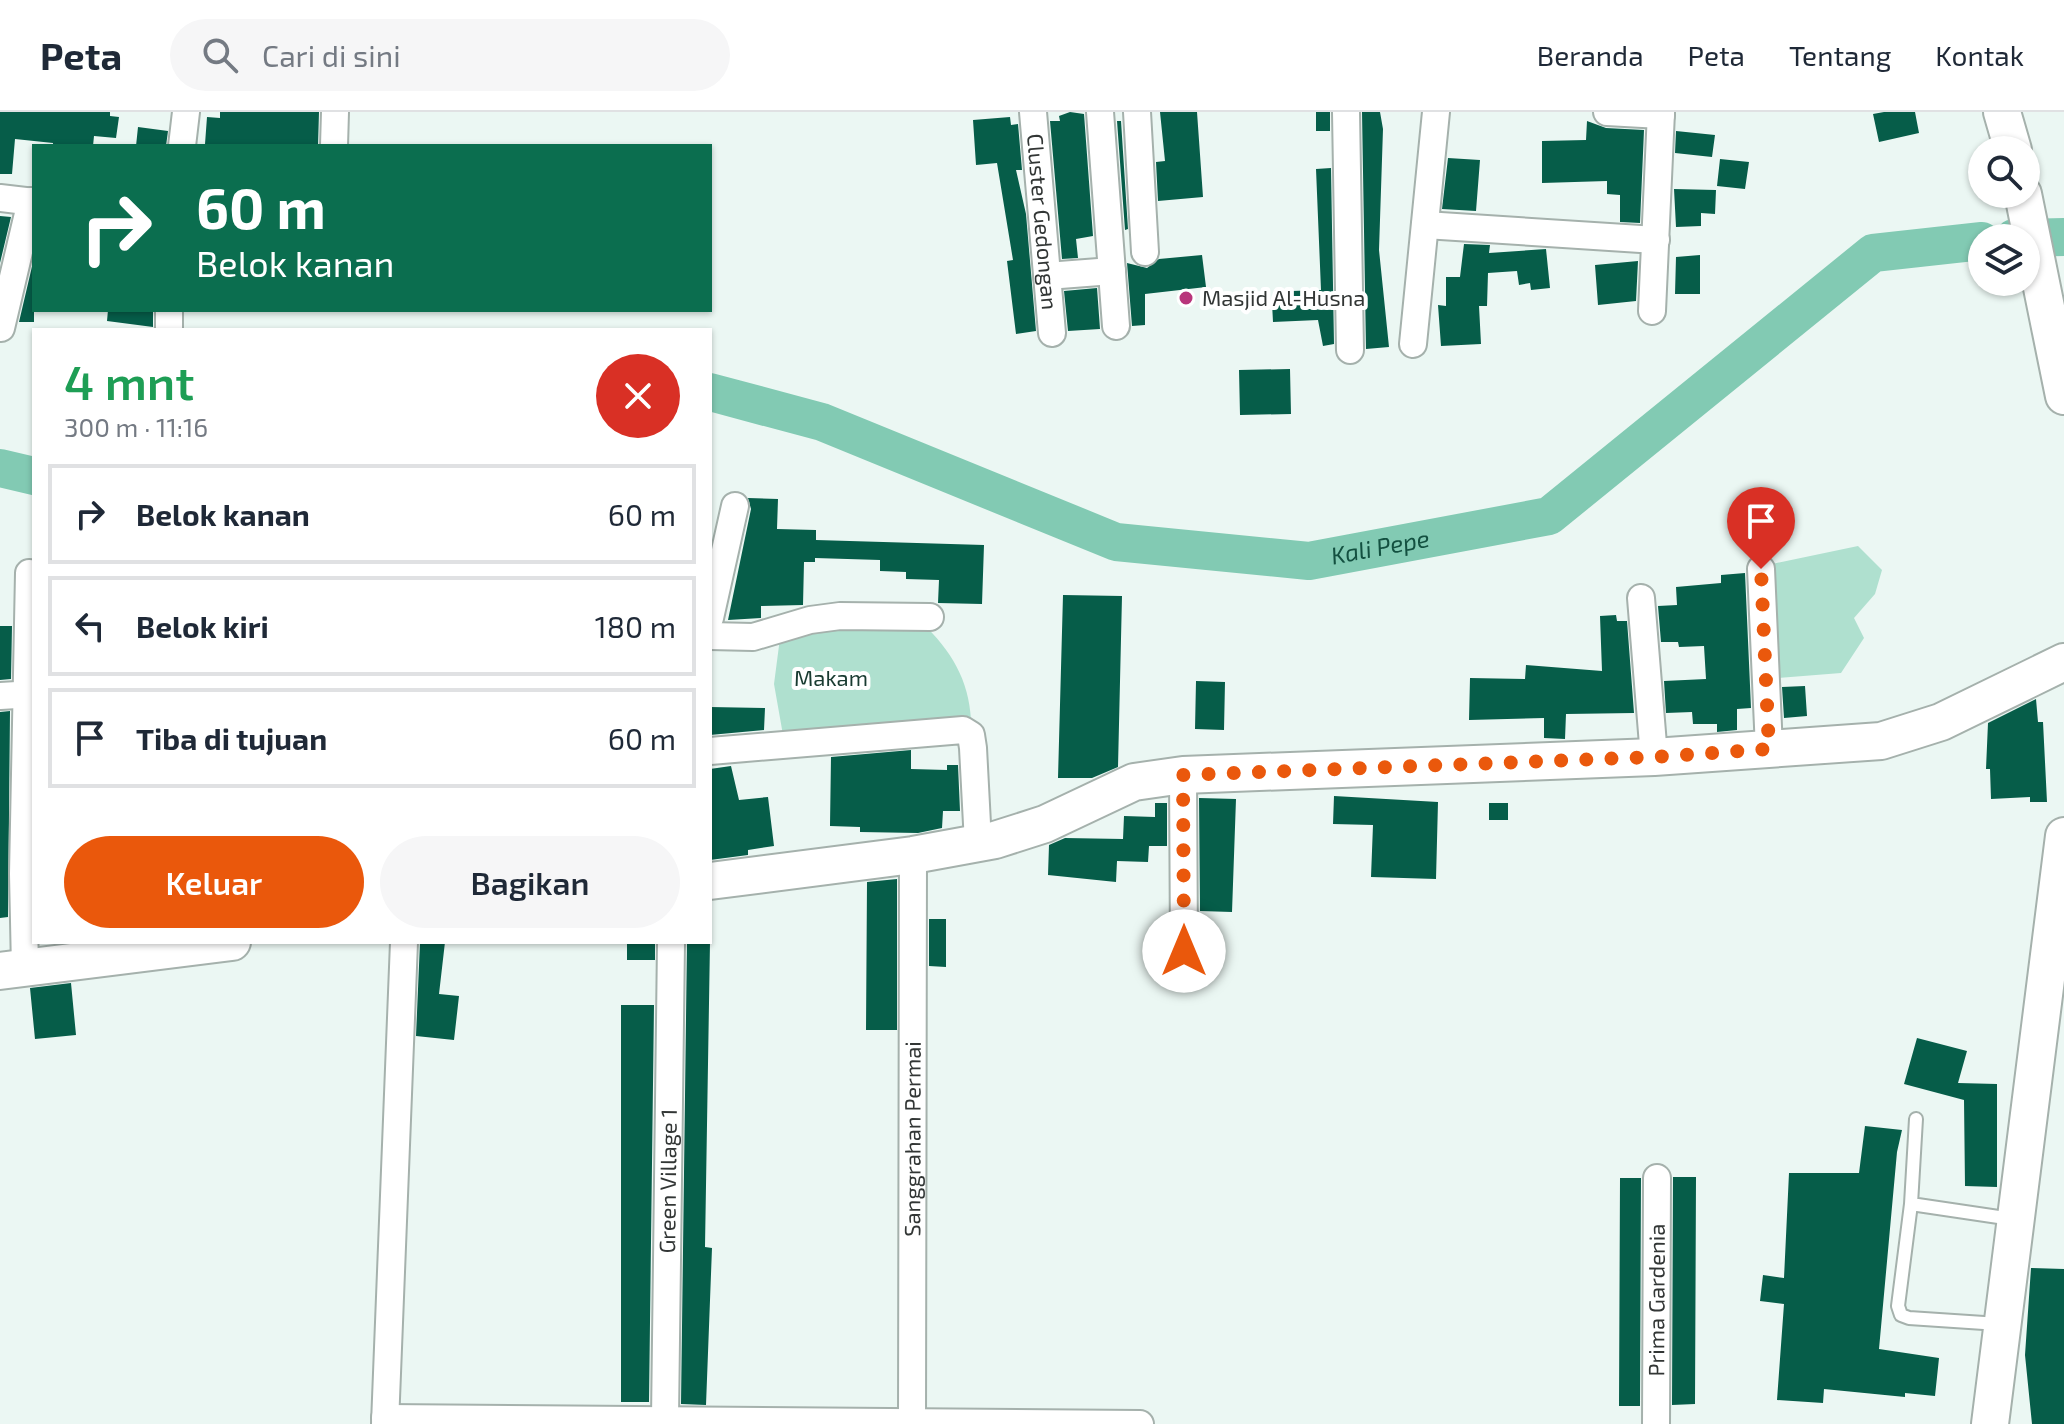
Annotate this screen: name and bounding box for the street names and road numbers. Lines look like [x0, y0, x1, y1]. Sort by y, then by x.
street label: Cluster Gedongan [1023, 132, 1064, 311]
street label: Sanggrahan Permai [898, 1041, 925, 1237]
street label: Green Village 1 [653, 1108, 681, 1254]
street label: Prima Gardenia [1642, 1224, 1669, 1376]

